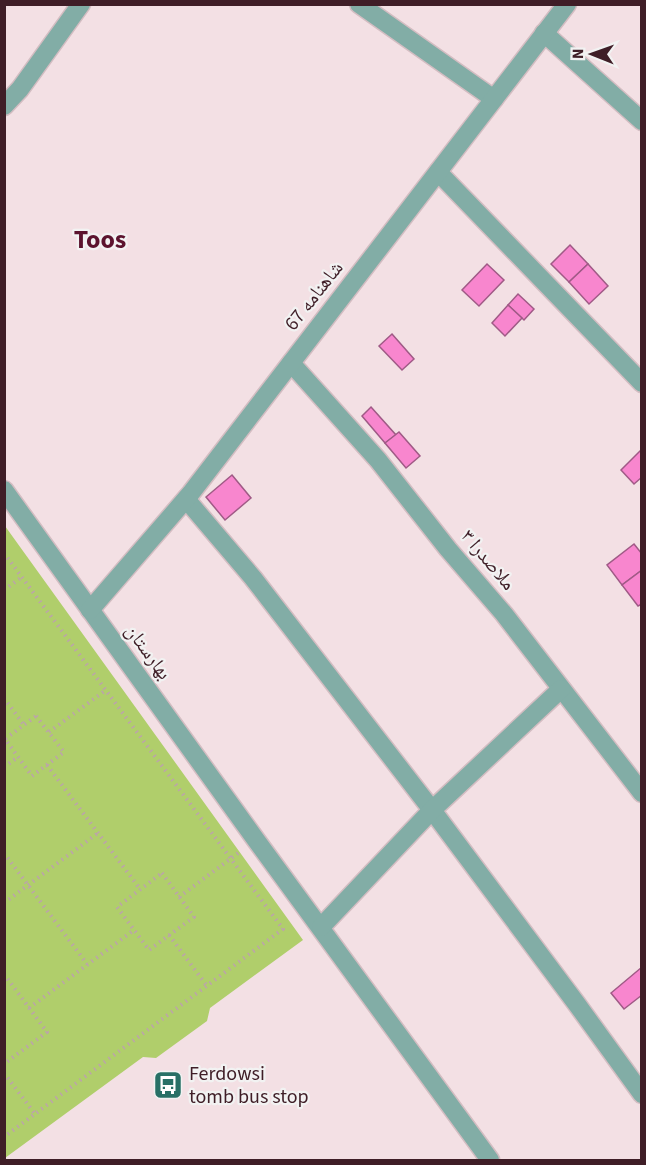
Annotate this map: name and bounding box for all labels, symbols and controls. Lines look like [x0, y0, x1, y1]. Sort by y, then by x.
north arrow [562, 24, 622, 84]
text: N [567, 48, 589, 59]
district label: Toos [74, 221, 126, 258]
street label: شاهنامه 67 [278, 255, 350, 337]
street label: ملاصدرا ۳ [454, 523, 522, 597]
street label: بهارستان [118, 618, 178, 686]
place label: Ferdowsi tomb bus stop [189, 1060, 309, 1111]
bus stop icon: Ferdowsi tomb bus stop [152, 1069, 184, 1101]

